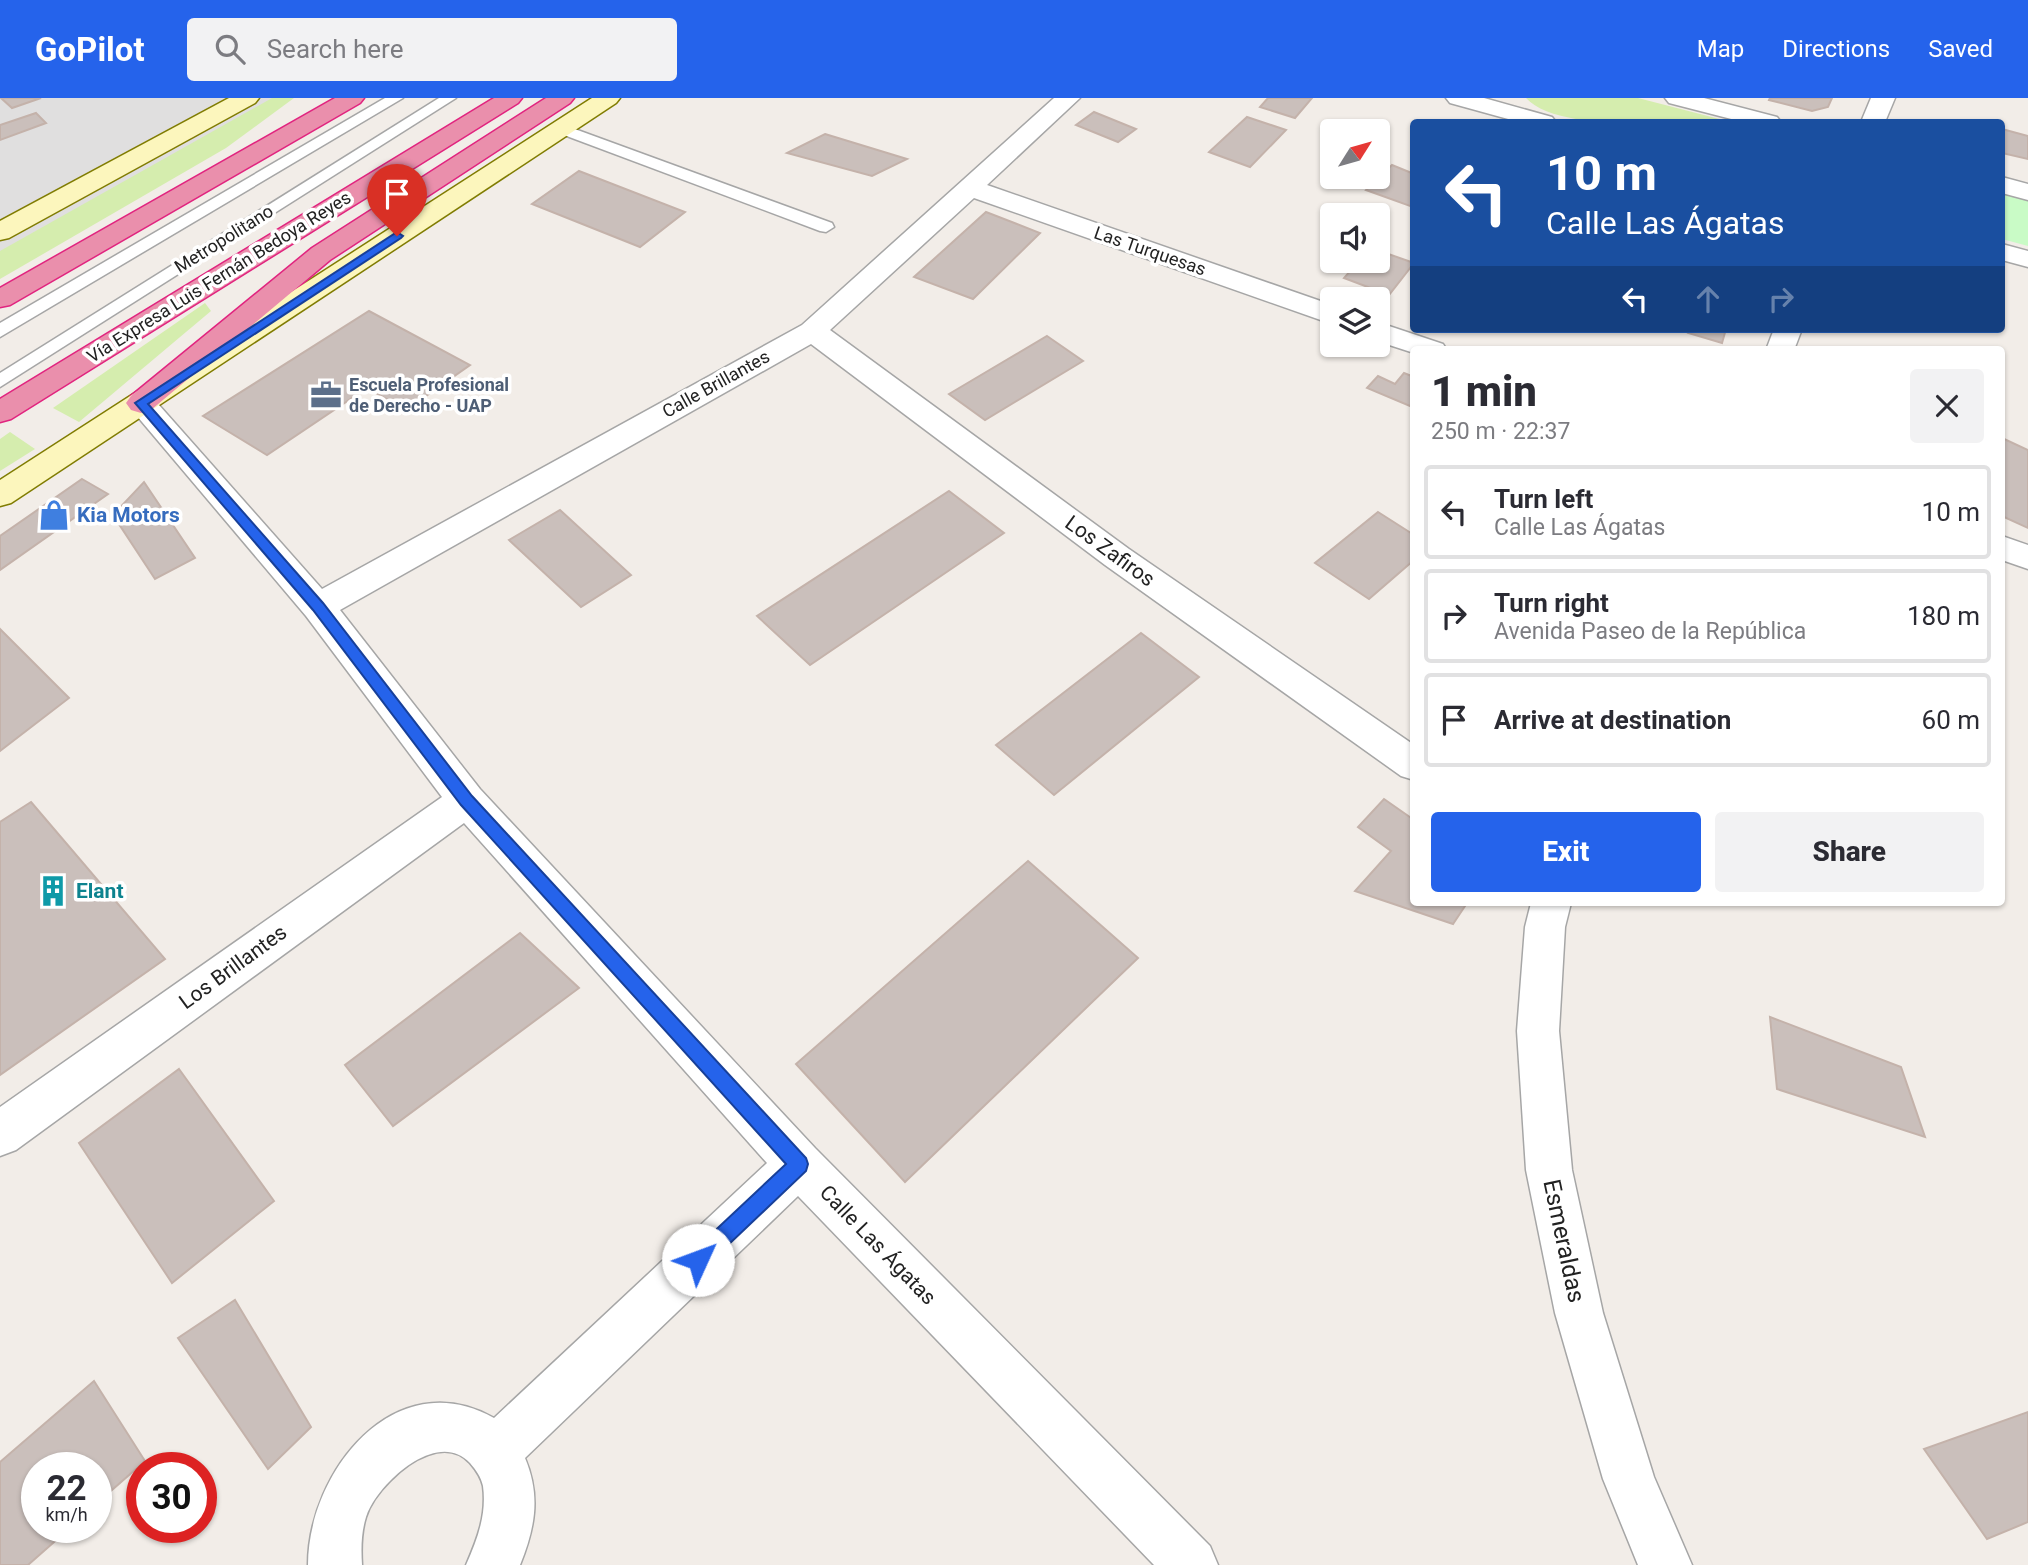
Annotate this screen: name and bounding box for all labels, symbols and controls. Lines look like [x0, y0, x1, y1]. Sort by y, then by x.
search box [187, 18, 677, 81]
text: GoPilot [35, 30, 145, 69]
icon: search [211, 30, 249, 68]
text: Search here [267, 34, 403, 64]
text: Map [1697, 35, 1744, 63]
text: Directions [1782, 35, 1890, 63]
text: Saved [1928, 35, 1993, 63]
north arrow [1320, 119, 1390, 189]
map controls [1320, 119, 1390, 357]
text: 10 m [1546, 145, 1657, 202]
icon: left [1431, 147, 1522, 238]
pin [367, 164, 427, 236]
icon: arrive [378, 175, 416, 213]
street label: Vía Expresa Luis Fernán Bedoya Reyes [83, 186, 354, 367]
street label: Metropolitano [171, 200, 277, 277]
button: sound [1320, 203, 1390, 273]
text: Calle Las Ágatas [1546, 204, 1784, 242]
street label: Las Turquesas [1092, 222, 1209, 279]
icon: left [1616, 280, 1654, 318]
icon: ahead [1689, 280, 1727, 318]
icon: right [1762, 280, 1800, 318]
button: layers [1320, 287, 1390, 357]
street label: Calle Brillantes [659, 345, 773, 422]
text: 1 min [1431, 367, 1537, 416]
button: close [1910, 369, 1984, 443]
place label: Escuela Profesional de Derecho - UAP [349, 374, 509, 416]
office icon: Escuela Profesional de Derecho - UAP [309, 378, 343, 412]
text: 250 m · 22:37 [1431, 418, 1570, 445]
text: Turn left [1494, 484, 1593, 514]
icon: left [1435, 493, 1473, 531]
text: 10 m [1922, 497, 1980, 527]
shop icon: Kia Motors [37, 498, 71, 532]
place label: Kia Motors [77, 503, 180, 527]
street label: Los Zafiros [1061, 511, 1159, 591]
text: Calle Las Ágatas [1494, 514, 1665, 541]
text: Turn right [1494, 588, 1609, 618]
icon: right [1435, 597, 1473, 635]
text: 180 m [1907, 601, 1980, 631]
text: Avenida Paseo de la República [1494, 618, 1806, 645]
icon: arrive [1435, 701, 1473, 739]
text: Arrive at destination [1494, 705, 1731, 735]
text: 60 m [1922, 705, 1980, 735]
button: Exit [1431, 812, 1701, 892]
button: Share [1715, 812, 1984, 892]
building icon: Elant [36, 874, 70, 908]
place label: Elant [76, 879, 124, 903]
street label: Los Brillantes [175, 920, 291, 1014]
street label: Esmeraldas [1537, 1177, 1591, 1305]
street label: Calle Las Ágatas [815, 1180, 941, 1310]
position arrow [661, 1223, 735, 1297]
speed limit sign: 30 [126, 1452, 217, 1543]
text: 22 [46, 1468, 87, 1509]
text: km/h [45, 1504, 88, 1525]

